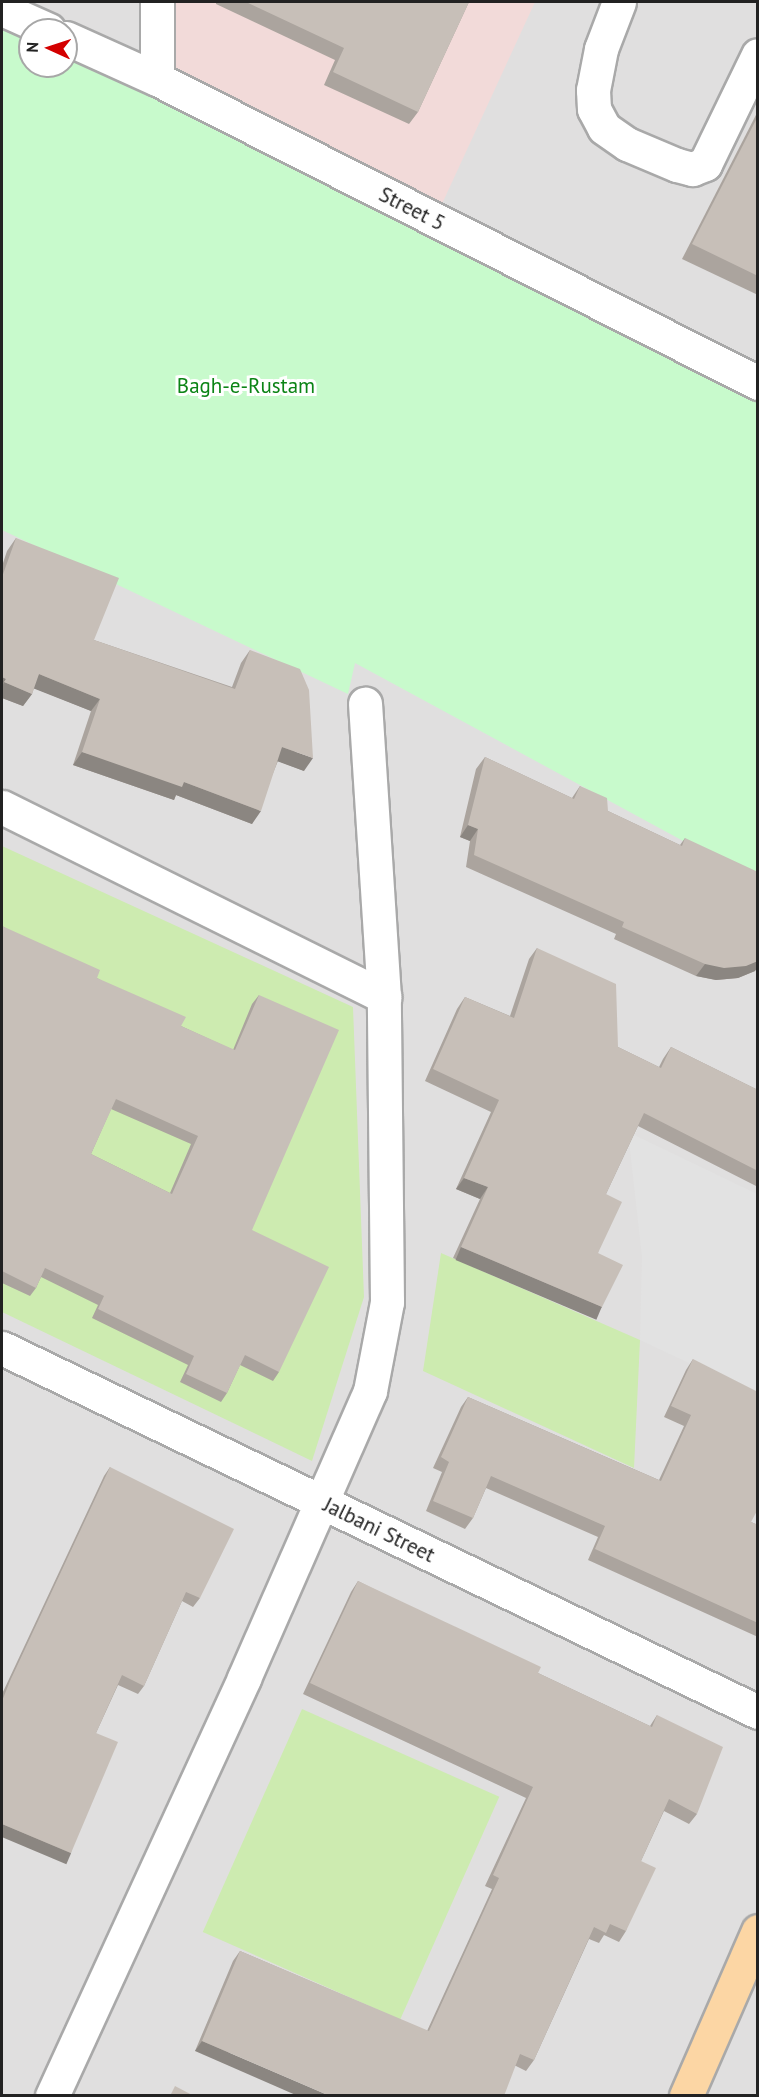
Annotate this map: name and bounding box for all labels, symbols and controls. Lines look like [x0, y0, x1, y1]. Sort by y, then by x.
north arrow [18, 18, 78, 78]
text: N [22, 41, 42, 53]
street label: Street 5 [375, 182, 449, 236]
park label: Bagh-e-Rustam [177, 373, 315, 399]
street label: Jalbani Street [319, 1492, 439, 1568]

